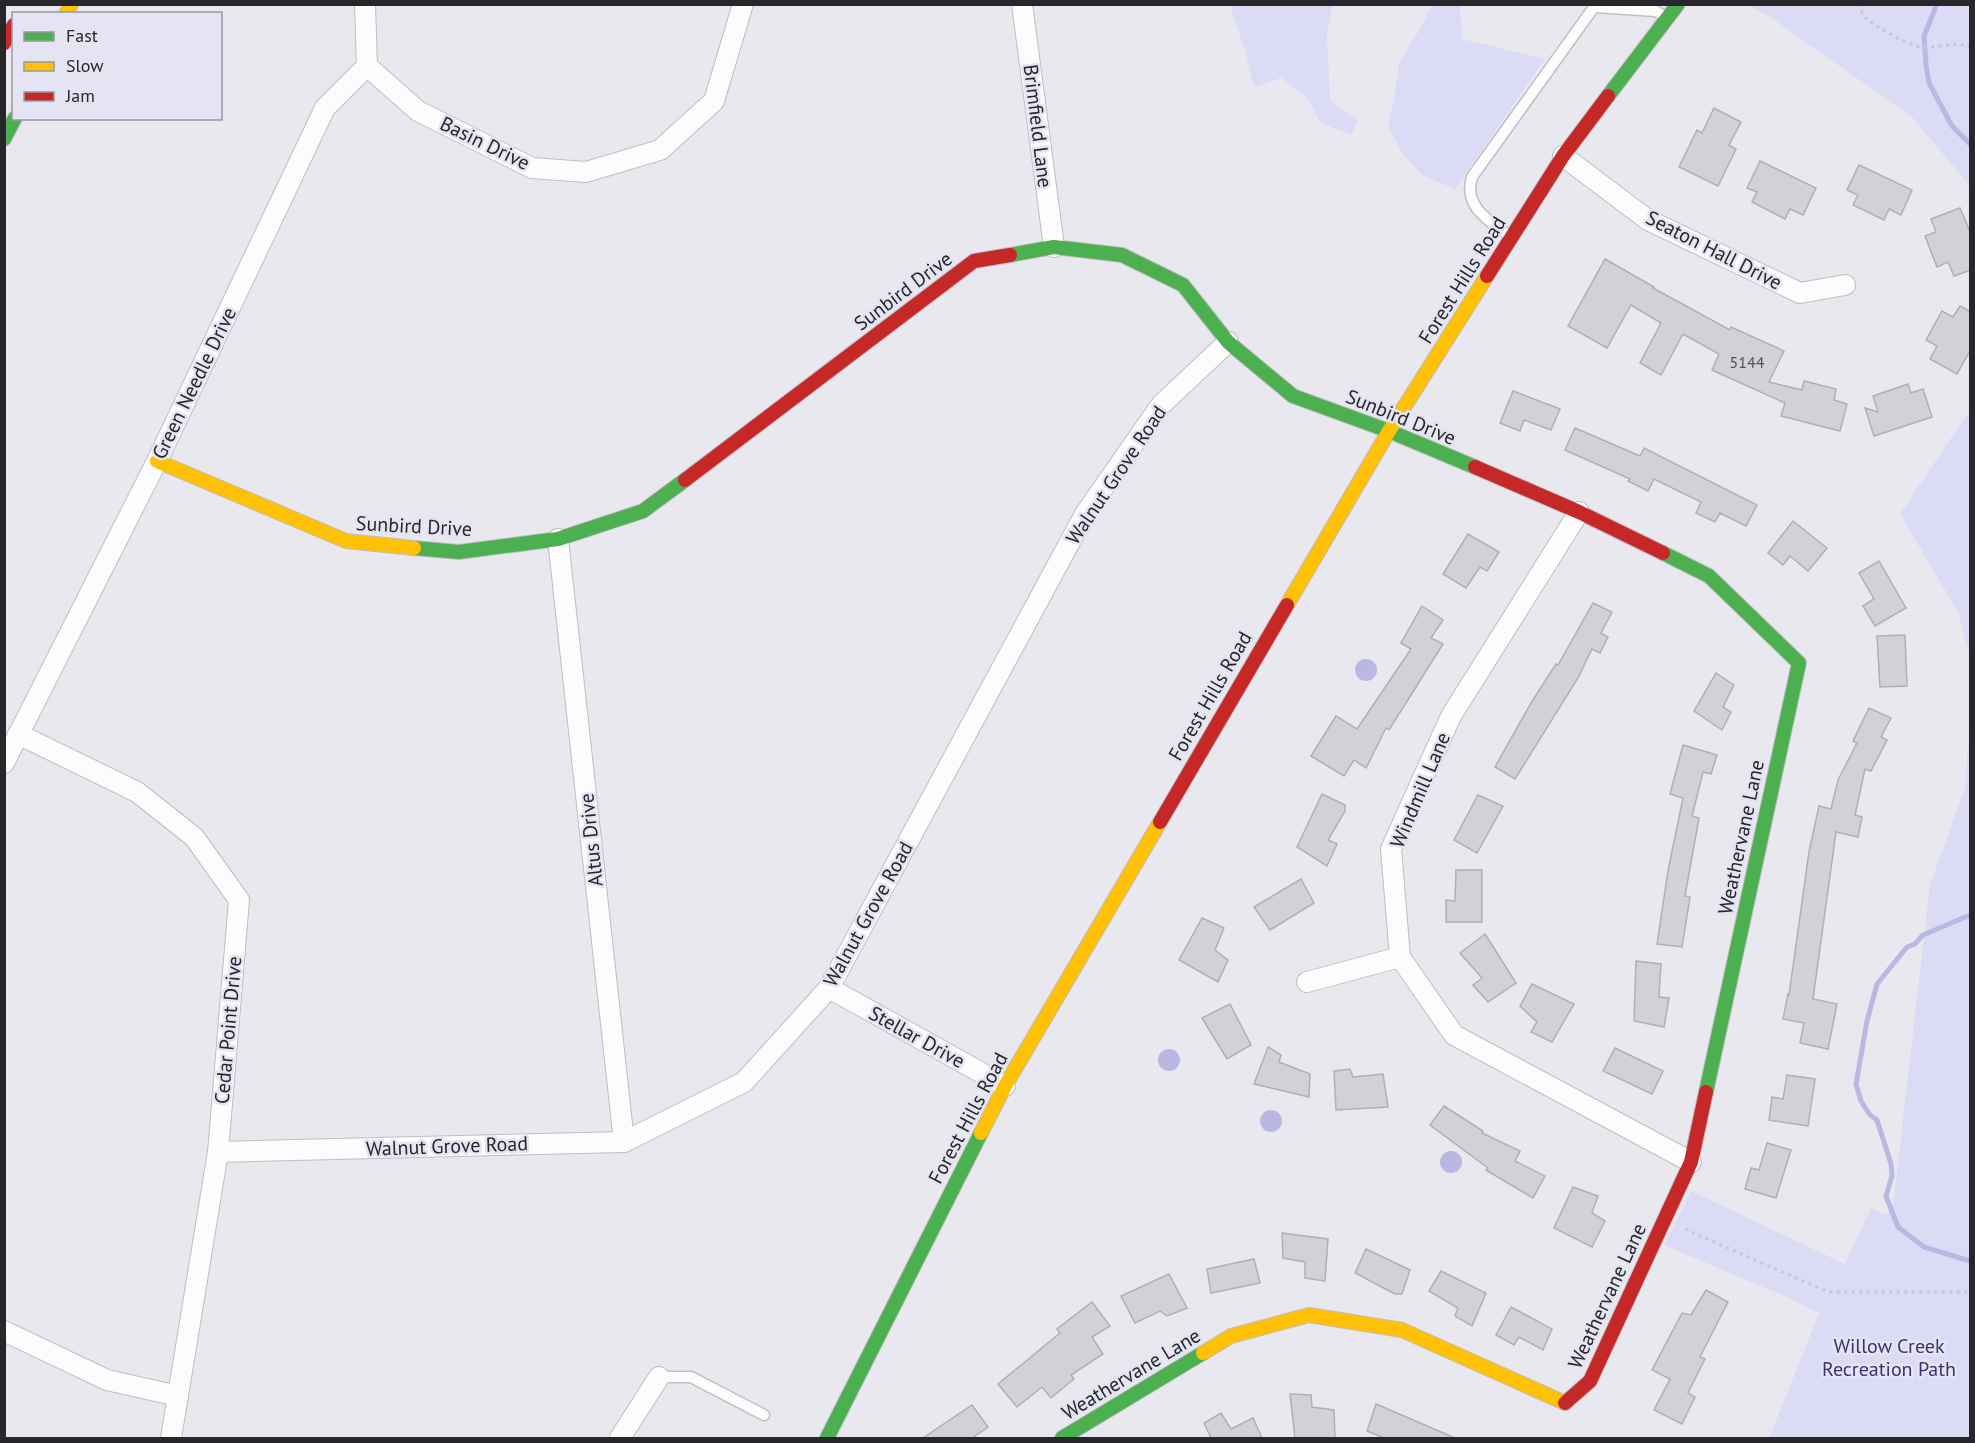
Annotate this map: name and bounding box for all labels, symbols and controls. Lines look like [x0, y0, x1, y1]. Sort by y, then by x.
legend [12, 12, 222, 120]
text: Fast [66, 24, 98, 47]
text: Slow [66, 54, 104, 77]
street label: Brimfield Lane [1018, 63, 1058, 189]
text: Jam [65, 84, 95, 107]
street label: Basin Drive [436, 110, 534, 176]
street label: Seaton Hall Drive [1642, 204, 1786, 296]
street label: Forest Hills Road [1413, 212, 1511, 348]
street label: Sunbird Drive [849, 246, 957, 336]
street label: Green Needle Drive [146, 303, 242, 463]
house number: 5144 [1730, 352, 1765, 372]
street label: Sunbird Drive [1342, 383, 1460, 451]
street label: Walnut Grove Road [1060, 401, 1172, 549]
street label: Sunbird Drive [355, 510, 473, 542]
street label: Forest Hills Road [1162, 627, 1258, 765]
street label: Windmill Lane [1384, 728, 1456, 852]
street label: Weathervane Lane [1712, 757, 1770, 917]
street label: Altus Drive [573, 792, 609, 888]
street label: Walnut Grove Road [817, 837, 919, 991]
street label: Cedar Point Drive [209, 955, 247, 1105]
street label: Stellar Drive [864, 1000, 970, 1074]
street label: Forest Hills Road [922, 1048, 1014, 1188]
street label: Walnut Grove Road [366, 1130, 528, 1162]
street label: Weathervane Lane [1562, 1219, 1652, 1373]
street label: Weathervane Lane [1057, 1322, 1205, 1426]
park label: Willow Creek Recreation Path [1822, 1333, 1956, 1382]

